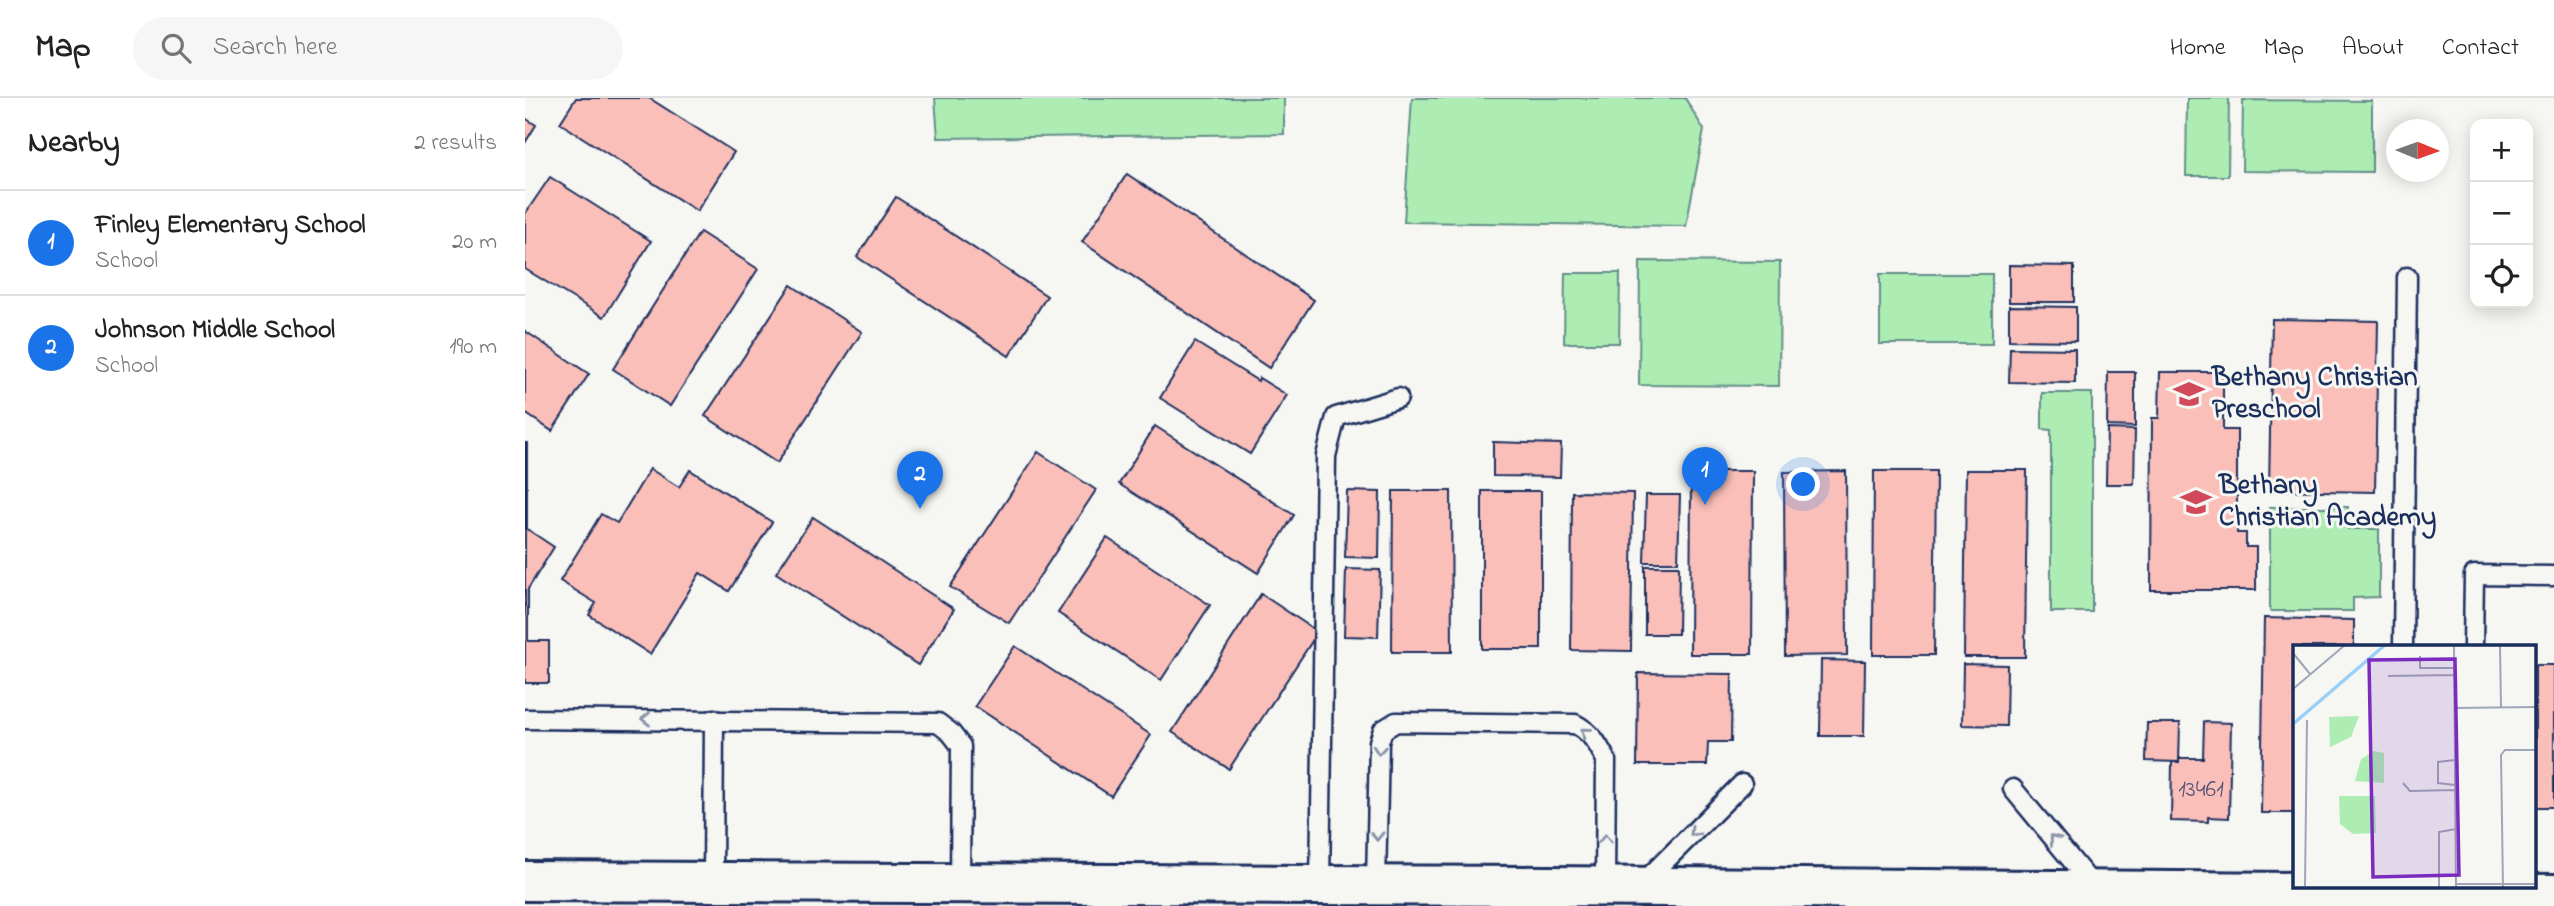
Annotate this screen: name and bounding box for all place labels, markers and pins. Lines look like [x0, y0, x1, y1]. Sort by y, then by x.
place label: Bethany Christian Preschool [2210, 358, 2418, 431]
school or university icon: Bethany Christian Preschool [2172, 377, 2206, 411]
pin: 1 [1682, 447, 1728, 505]
pin: 2 [897, 451, 943, 509]
place label: Bethany Christian Academy [2217, 466, 2436, 539]
school or university icon: Bethany Christian Academy [2179, 485, 2213, 519]

